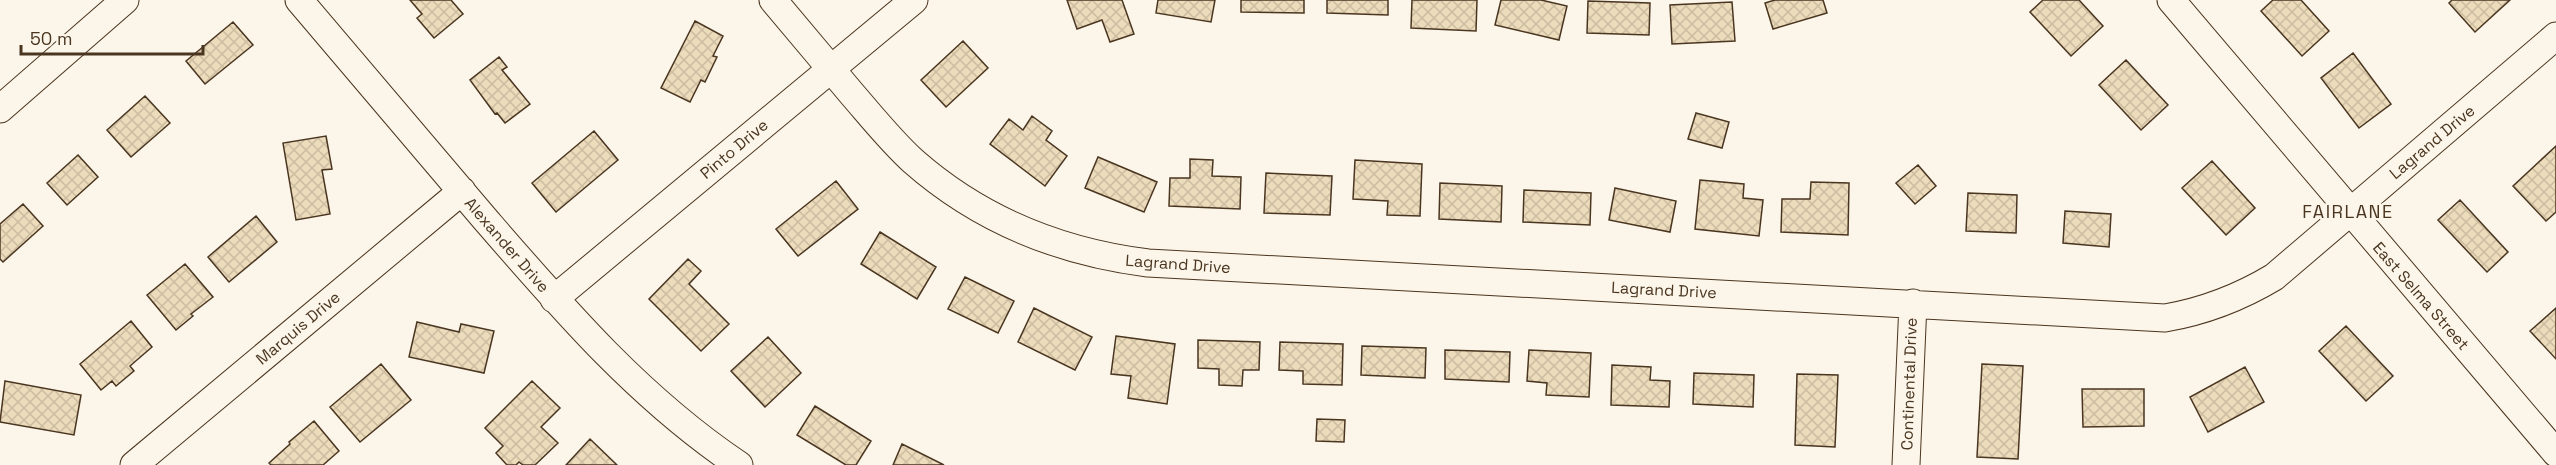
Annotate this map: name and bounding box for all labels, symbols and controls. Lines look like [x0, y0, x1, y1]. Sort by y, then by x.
scale bar [21, 18, 202, 56]
text: 50 m [30, 27, 72, 50]
street label: Lagrand Drive [2385, 100, 2479, 184]
street label: Pinto Drive [696, 114, 772, 184]
street label: Alexander Drive [460, 193, 554, 297]
district label: FAIRLANE [2302, 200, 2394, 223]
street label: East Selma Street [2368, 237, 2474, 355]
street label: Lagrand Drive [1125, 250, 1231, 278]
street label: Lagrand Drive [1611, 277, 1717, 303]
street label: Marquis Drive [252, 287, 344, 369]
street label: Continental Drive [1896, 317, 1922, 451]

